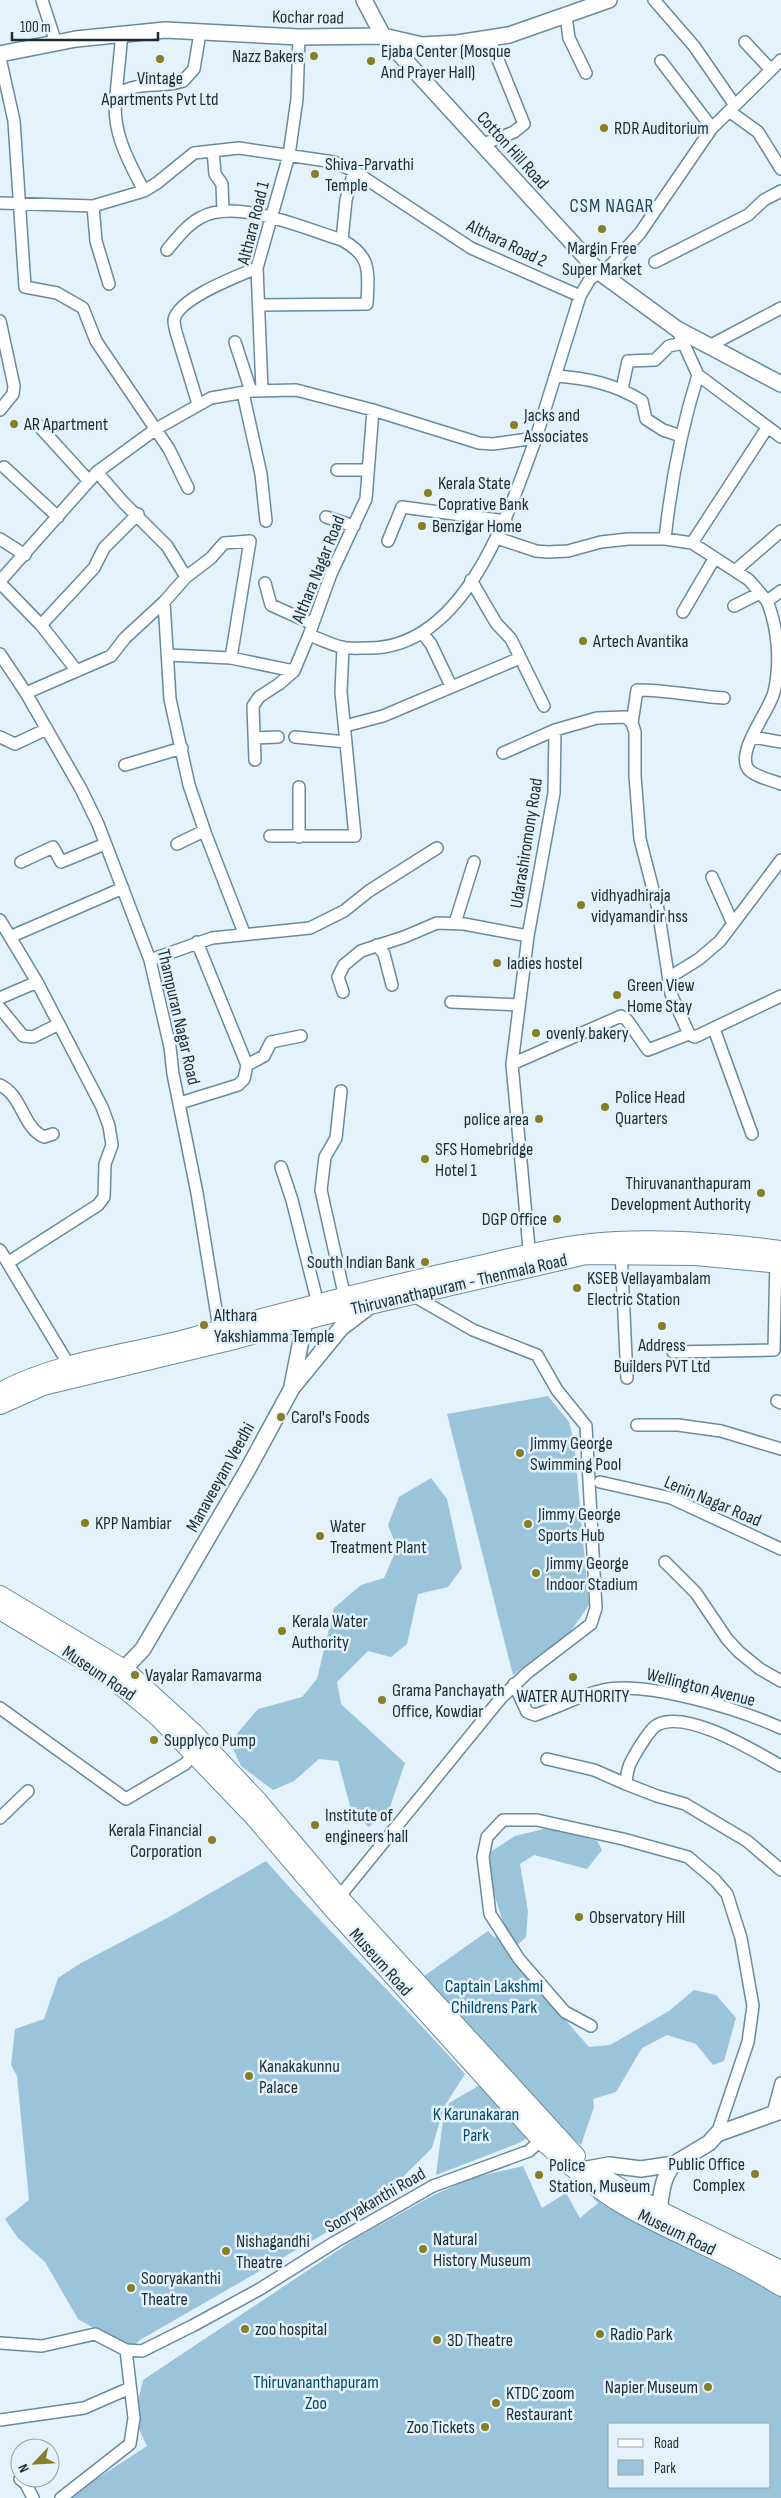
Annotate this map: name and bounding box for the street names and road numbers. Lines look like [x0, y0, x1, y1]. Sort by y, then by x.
street label: Kochar road [272, 6, 344, 29]
street label: Cotton Hill Road [472, 107, 553, 193]
street label: Althara Road 1 [233, 179, 274, 268]
street label: Althara Road 2 [462, 215, 550, 272]
street label: Althara Nagar Road [287, 512, 350, 627]
street label: Udarashiromony Road [506, 776, 547, 910]
street label: Thampuran Nagar Road [153, 947, 204, 1087]
street label: Thiruvanathapuram - Thenmala Road [349, 1249, 569, 1320]
street label: Manaveeyam Veedhi [182, 1419, 259, 1536]
street label: Lenin Nagar Road [661, 1472, 764, 1531]
street label: Museum Road [58, 1641, 139, 1706]
street label: Wellington Avenue [644, 1664, 757, 1711]
street label: Museum Road [345, 1924, 416, 2001]
street label: Sooryakanthi Road [321, 2163, 429, 2238]
street label: Museum Road [634, 2205, 719, 2260]

